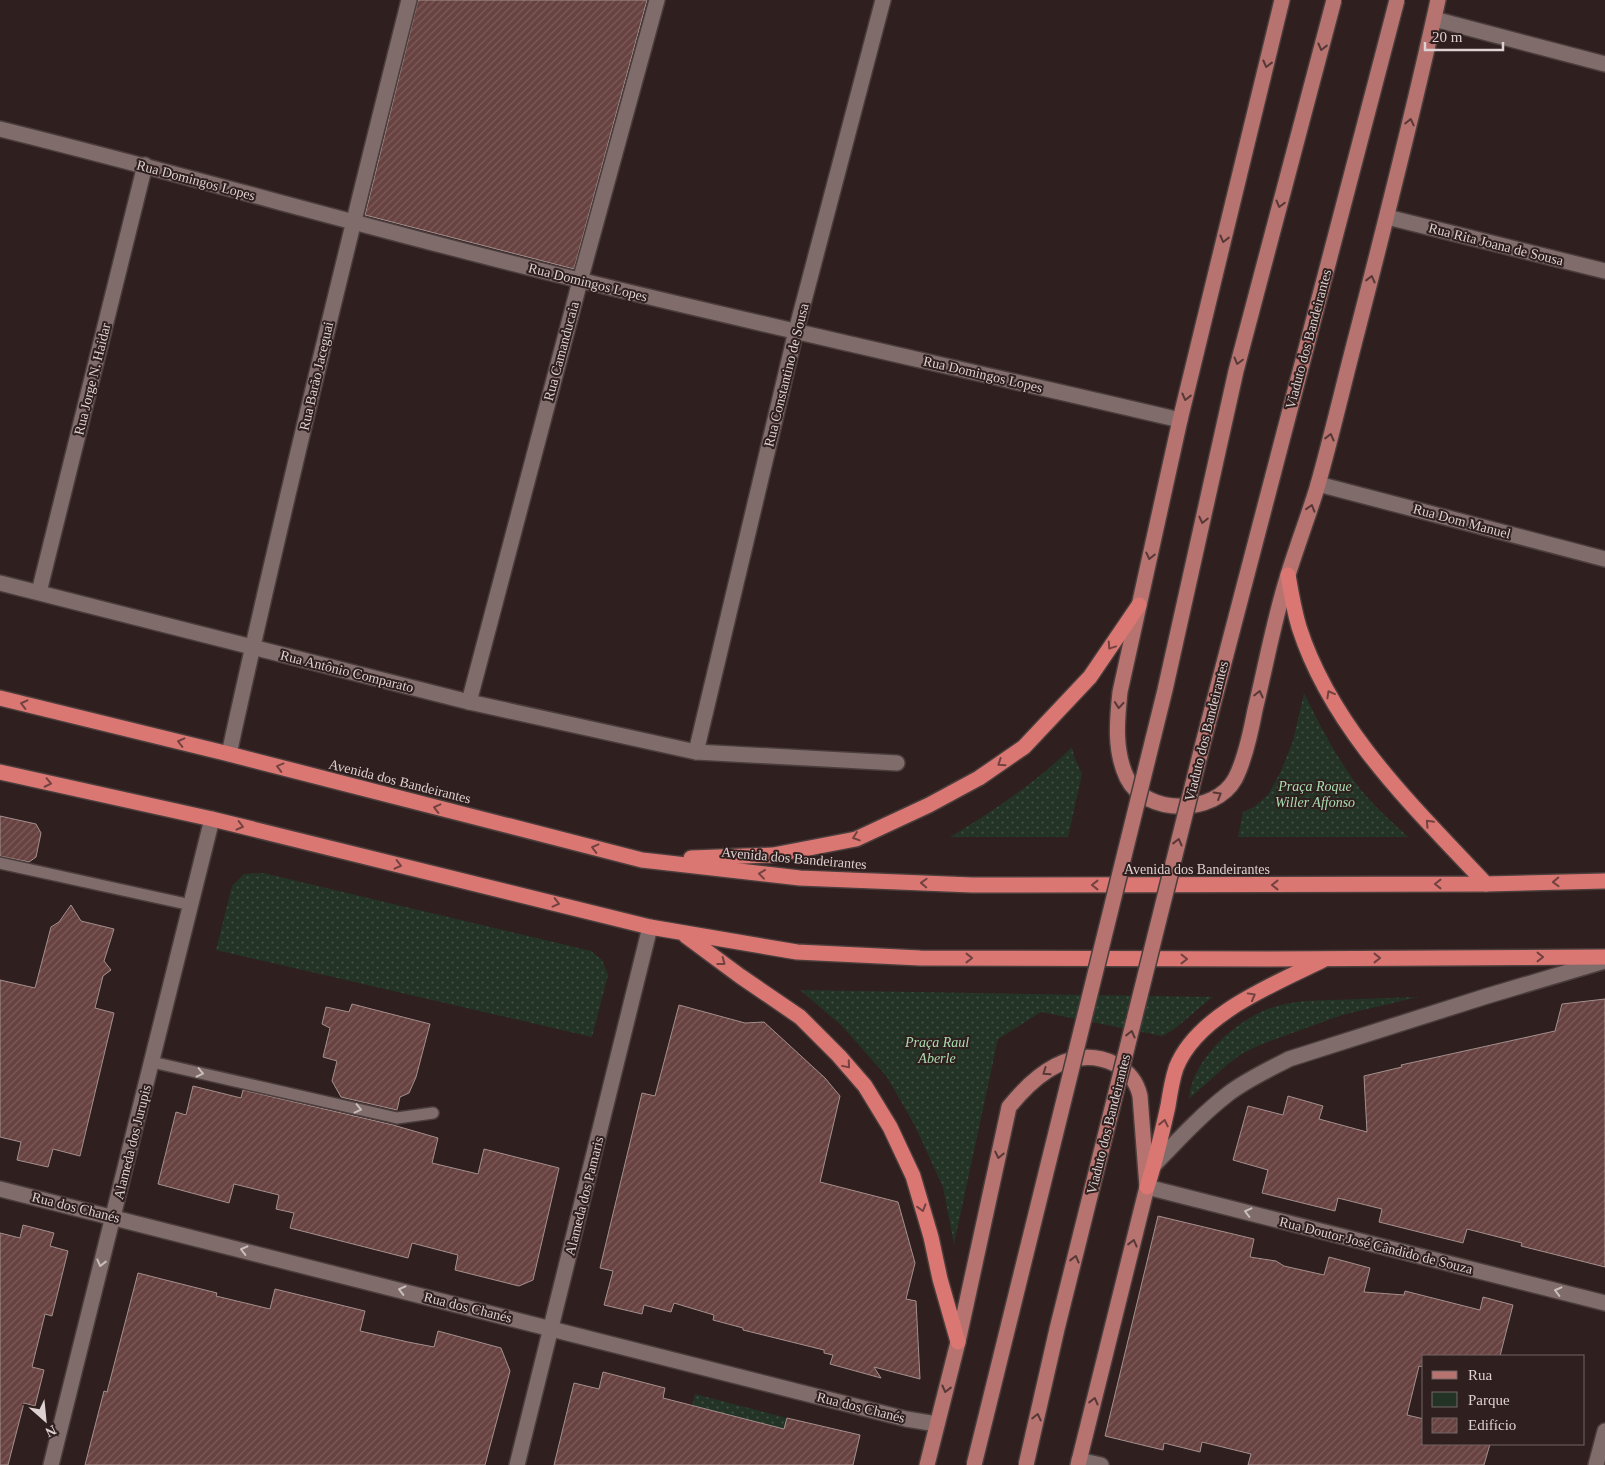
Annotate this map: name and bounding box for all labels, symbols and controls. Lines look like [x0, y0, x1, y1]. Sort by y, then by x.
scale bar [1425, 20, 1502, 52]
text: 20 m [1432, 29, 1463, 45]
one-way arrow [1317, 43, 1328, 52]
one-way arrow [1262, 60, 1273, 69]
one-way arrow [1404, 117, 1415, 126]
street label: Rua Domingos Lopes [135, 157, 257, 204]
one-way arrow [1275, 200, 1286, 209]
street label: Rua Rita Joana de Sousa [1427, 220, 1566, 269]
one-way arrow [1219, 235, 1230, 244]
street label: Rua Domingos Lopes [527, 260, 649, 305]
street label: Viaduto dos Bandeirantes [1283, 268, 1334, 411]
one-way arrow [1365, 275, 1376, 284]
street label: Rua Camanducaia [541, 299, 582, 402]
street label: Rua Constantino de Sousa [761, 301, 812, 448]
street label: Rua Barão Jaceguai [297, 320, 336, 432]
street label: Rua Jorge N. Haidar [71, 321, 114, 437]
street label: Rua Domingos Lopes [922, 353, 1044, 396]
one-way arrow [1234, 357, 1244, 365]
one-way arrow [1181, 393, 1192, 402]
one-way arrow [1324, 432, 1335, 441]
street label: Rua Dom Manuel [1411, 501, 1512, 542]
one-way arrow [1305, 504, 1315, 513]
one-way arrow [1198, 515, 1209, 524]
one-way arrow [1145, 551, 1156, 560]
one-way arrow [1108, 640, 1117, 649]
street label: Rua Antônio Comparato [279, 648, 415, 695]
street label: Viaduto dos Bandeirantes [1182, 660, 1231, 803]
one-way arrow [1253, 689, 1264, 698]
one-way arrow [1327, 691, 1337, 700]
one-way arrow [19, 699, 28, 710]
one-way arrow [1113, 701, 1124, 709]
one-way arrow [177, 737, 186, 748]
street label: Avenida dos Bandeirantes [327, 757, 472, 806]
one-way arrow [997, 757, 1006, 766]
one-way arrow [275, 762, 284, 773]
one-way arrow [43, 777, 52, 788]
park label: Praça Roque Willer Affonso [1275, 779, 1355, 810]
one-way arrow [1212, 792, 1221, 802]
one-way arrow [434, 803, 442, 813]
one-way arrow [1426, 819, 1435, 828]
one-way arrow [236, 820, 245, 831]
one-way arrow [853, 831, 861, 841]
one-way arrow [1172, 838, 1183, 847]
one-way arrow [590, 843, 599, 854]
street label: Avenida dos Bandeirantes [721, 845, 867, 872]
one-way arrow [394, 859, 403, 870]
street label: Avenida dos Bandeirantes [1124, 862, 1270, 877]
one-way arrow [757, 869, 765, 880]
one-way arrow [1552, 877, 1560, 888]
one-way arrow [919, 878, 927, 889]
one-way arrow [1433, 879, 1441, 889]
one-way arrow [1091, 880, 1098, 890]
one-way arrow [1271, 880, 1278, 890]
one-way arrow [551, 898, 559, 908]
one-way arrow [1536, 952, 1544, 962]
one-way arrow [966, 953, 973, 963]
one-way arrow [1374, 953, 1381, 963]
one-way arrow [1180, 954, 1188, 964]
one-way arrow [716, 957, 725, 965]
one-way arrow [1247, 993, 1256, 1003]
one-way arrow [1125, 1029, 1136, 1038]
park label: Praça Raul Aberle [904, 1035, 969, 1066]
street label: Viaduto dos Bandeirantes [1084, 1053, 1133, 1196]
one-way arrow [842, 1059, 850, 1068]
one-way arrow [1042, 1066, 1052, 1075]
one-way arrow [195, 1067, 204, 1078]
street label: Alameda dos Jurupis [111, 1083, 154, 1201]
one-way arrow [354, 1103, 362, 1114]
one-way arrow [1158, 1118, 1169, 1127]
street label: Alameda dos Pamaris [562, 1135, 607, 1257]
one-way arrow [994, 1150, 1004, 1159]
street label: Rua dos Chanés [30, 1189, 121, 1226]
one-way arrow [917, 1203, 927, 1211]
one-way arrow [1243, 1207, 1252, 1218]
street label: Rua Doutor José Cândido de Souza [1278, 1214, 1475, 1277]
one-way arrow [1127, 1239, 1138, 1248]
one-way arrow [240, 1245, 249, 1256]
one-way arrow [1069, 1255, 1080, 1264]
one-way arrow [96, 1259, 107, 1268]
one-way arrow [397, 1285, 406, 1296]
one-way arrow [1554, 1286, 1562, 1296]
street label: Rua dos Chanés [422, 1289, 513, 1326]
legend [1422, 1355, 1585, 1445]
text: Rua [1468, 1367, 1493, 1383]
one-way arrow [941, 1385, 952, 1393]
street label: Rua dos Chanés [815, 1389, 906, 1426]
text: Parque [1468, 1392, 1510, 1408]
north arrow [20, 1395, 70, 1445]
one-way arrow [1088, 1396, 1099, 1405]
one-way arrow [1031, 1413, 1042, 1422]
text: Edifício [1468, 1417, 1516, 1433]
text: N [43, 1422, 59, 1440]

